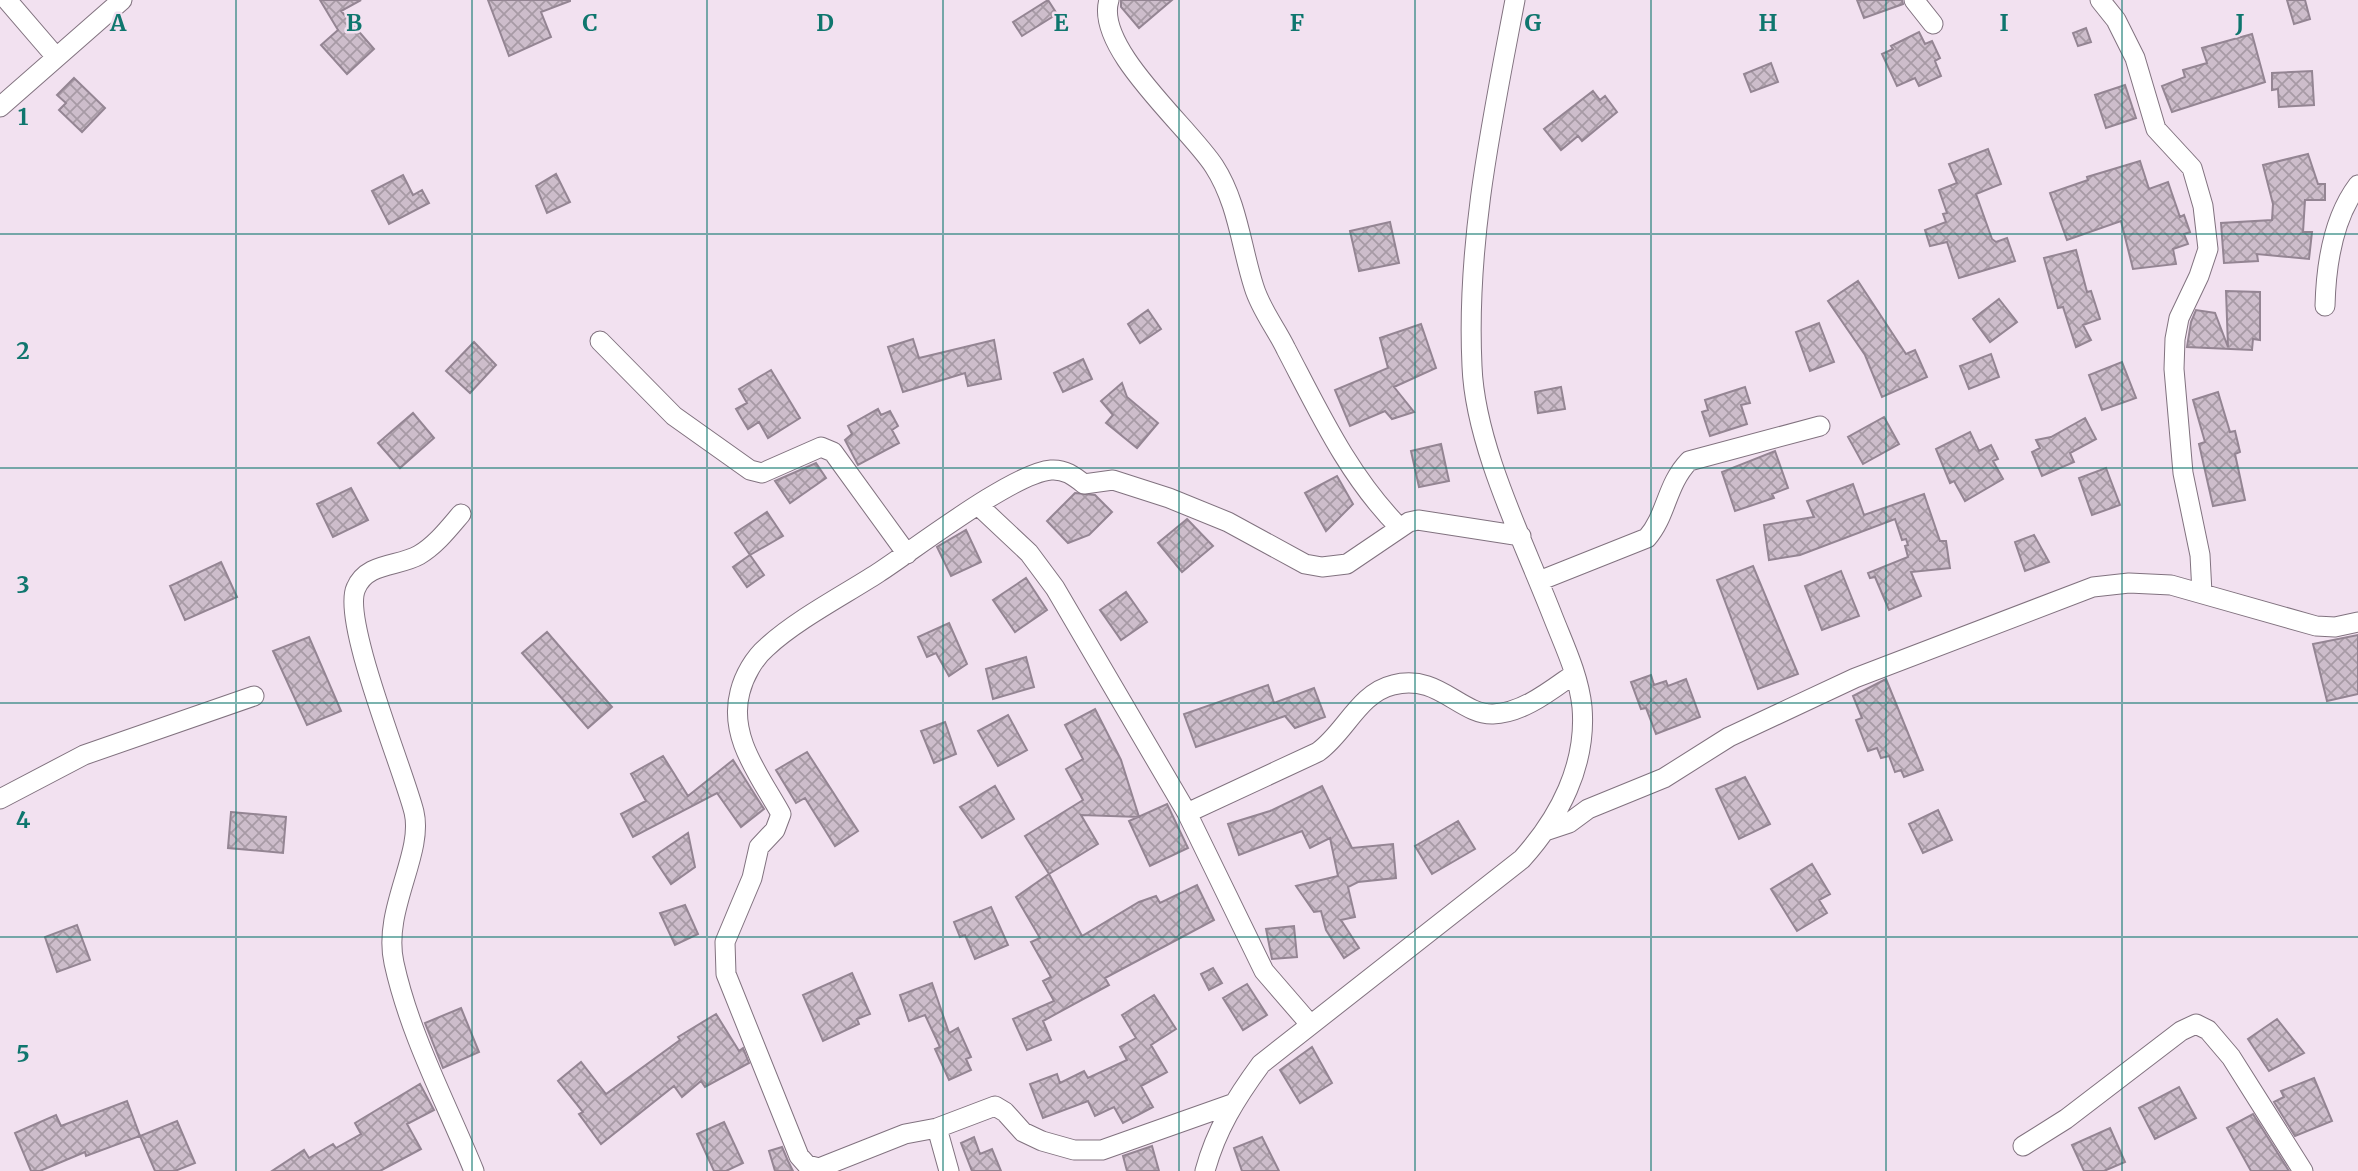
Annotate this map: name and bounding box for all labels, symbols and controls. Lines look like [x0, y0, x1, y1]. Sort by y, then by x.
text: A [109, 8, 127, 37]
text: B [346, 8, 362, 37]
text: C [582, 8, 598, 37]
text: D [816, 8, 834, 37]
text: E [1053, 8, 1069, 37]
text: F [1290, 8, 1304, 37]
text: G [1525, 8, 1542, 37]
text: H [1759, 8, 1778, 37]
text: I [1999, 8, 2009, 37]
text: J [2234, 8, 2245, 37]
text: 1 [18, 102, 29, 131]
text: 2 [16, 336, 30, 365]
text: 3 [16, 570, 30, 599]
text: 4 [16, 805, 31, 834]
text: 5 [16, 1039, 30, 1068]

